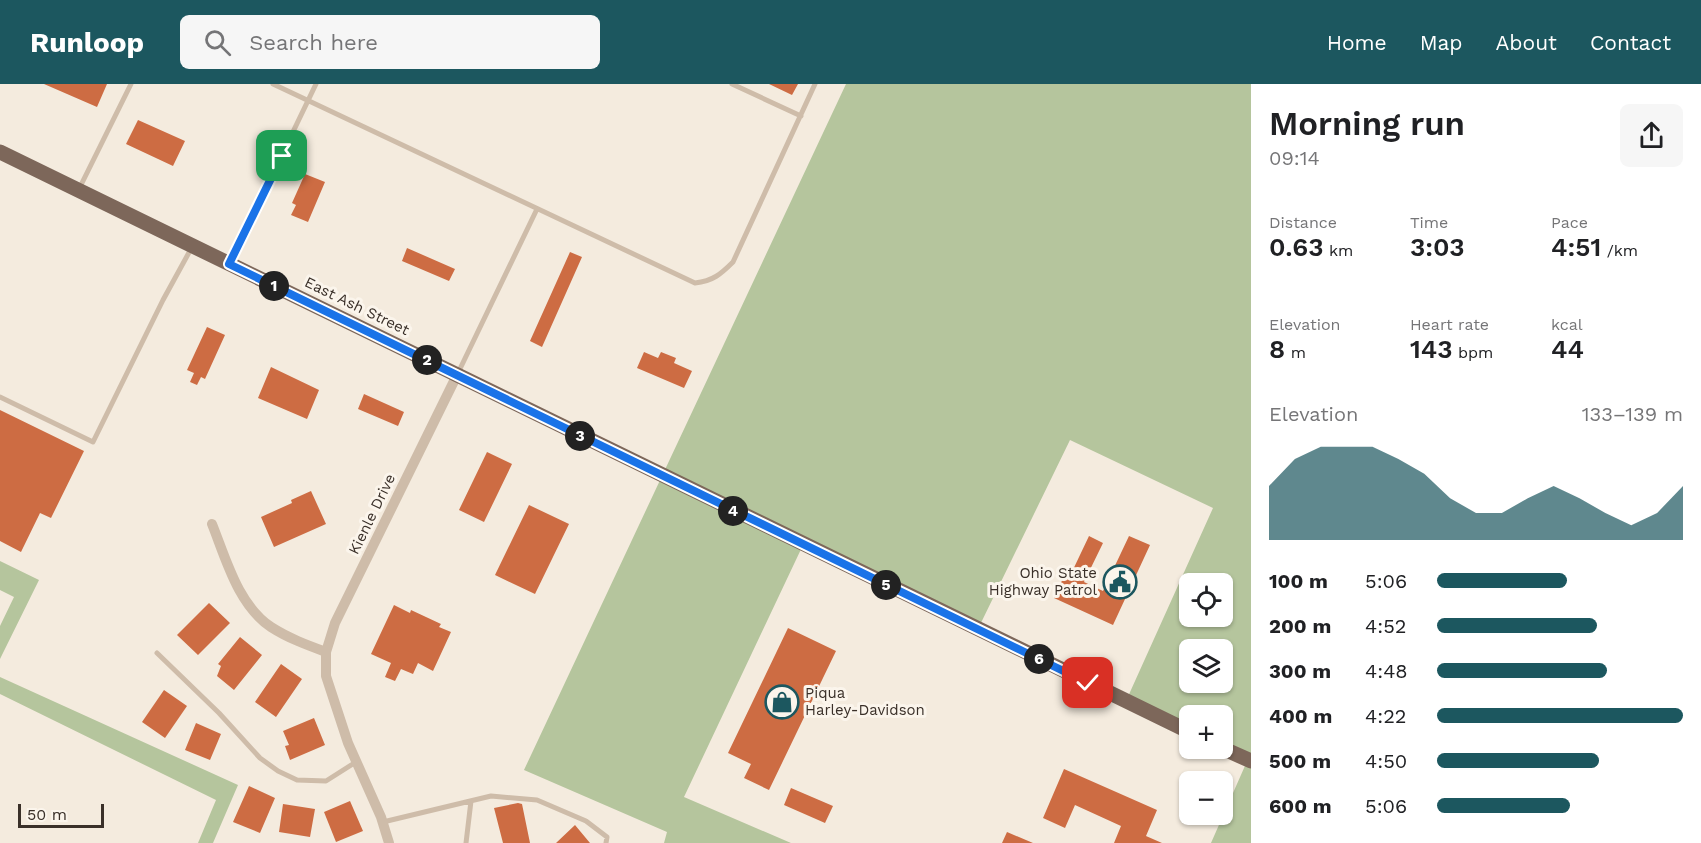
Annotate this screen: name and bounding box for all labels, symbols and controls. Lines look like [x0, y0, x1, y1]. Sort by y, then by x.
search box [180, 15, 600, 69]
text: Runloop [30, 26, 144, 59]
icon: search [201, 26, 234, 59]
text: Search here [249, 30, 378, 55]
text: Home [1327, 30, 1387, 55]
text: Map [1420, 30, 1463, 55]
text: About [1496, 30, 1557, 55]
text: Contact [1590, 30, 1671, 55]
text: Morning run [1269, 104, 1465, 143]
button: share [1620, 104, 1683, 167]
pin [256, 130, 307, 181]
icon: arrive [265, 139, 298, 172]
text: 09:14 [1269, 146, 1320, 170]
text: Distance [1269, 213, 1337, 232]
text: Time [1410, 213, 1448, 232]
text: Pace [1551, 213, 1588, 232]
text: 0.63 [1269, 232, 1323, 262]
text: 3:03 [1410, 232, 1465, 262]
text: 4:51 [1551, 232, 1601, 262]
text: km [1323, 241, 1353, 260]
text: /km [1601, 241, 1638, 260]
pin: 1 [259, 271, 289, 301]
street label: East Ash Street [302, 273, 413, 339]
text: 1 [271, 276, 277, 295]
text: Elevation [1269, 315, 1340, 334]
text: Heart rate [1410, 315, 1489, 334]
text: kcal [1551, 315, 1583, 334]
text: 8 [1269, 334, 1285, 364]
text: 143 [1410, 334, 1453, 364]
text: 44 [1551, 334, 1584, 364]
text: m [1285, 343, 1306, 362]
text: bpm [1453, 343, 1493, 362]
pin: 2 [412, 345, 442, 375]
text: 2 [422, 350, 432, 369]
text: Elevation [1269, 402, 1358, 426]
text: 133–139 m [1582, 402, 1683, 426]
pin: 3 [565, 421, 595, 451]
text: 3 [575, 426, 585, 445]
street label: Kienle Drive [345, 471, 399, 557]
pin: 4 [718, 496, 748, 526]
text: 4 [728, 501, 738, 520]
place label: Ohio State Highway Patrol [989, 564, 1097, 599]
public building icon: Ohio State Highway Patrol [1102, 564, 1138, 600]
text: 100 m [1269, 569, 1328, 593]
text: 5:06 [1365, 569, 1407, 593]
pin: 5 [871, 570, 901, 600]
map controls [1179, 573, 1233, 825]
button: locate [1179, 573, 1233, 627]
text: 5 [881, 575, 891, 594]
text: 200 m [1269, 614, 1331, 638]
text: 4:52 [1365, 614, 1406, 638]
button: layers [1179, 639, 1233, 693]
pin: 6 [1024, 644, 1054, 674]
text: 6 [1034, 649, 1044, 668]
pin [1062, 657, 1113, 708]
text: 300 m [1269, 659, 1331, 683]
text: 4:48 [1365, 659, 1408, 683]
icon: check [1071, 666, 1104, 699]
shop icon: Piqua Harley-Davidson [764, 684, 800, 720]
place label: Piqua Harley-Davidson [805, 684, 925, 719]
text: 400 m [1269, 704, 1332, 728]
text: 4:22 [1365, 704, 1406, 728]
button: + [1179, 705, 1233, 759]
text: 500 m [1269, 749, 1331, 773]
text: 4:50 [1365, 749, 1407, 773]
button: − [1179, 771, 1233, 825]
text: 600 m [1269, 794, 1332, 818]
text: 5:06 [1365, 794, 1407, 818]
scale bar [18, 801, 104, 828]
text: 50 m [27, 805, 67, 824]

